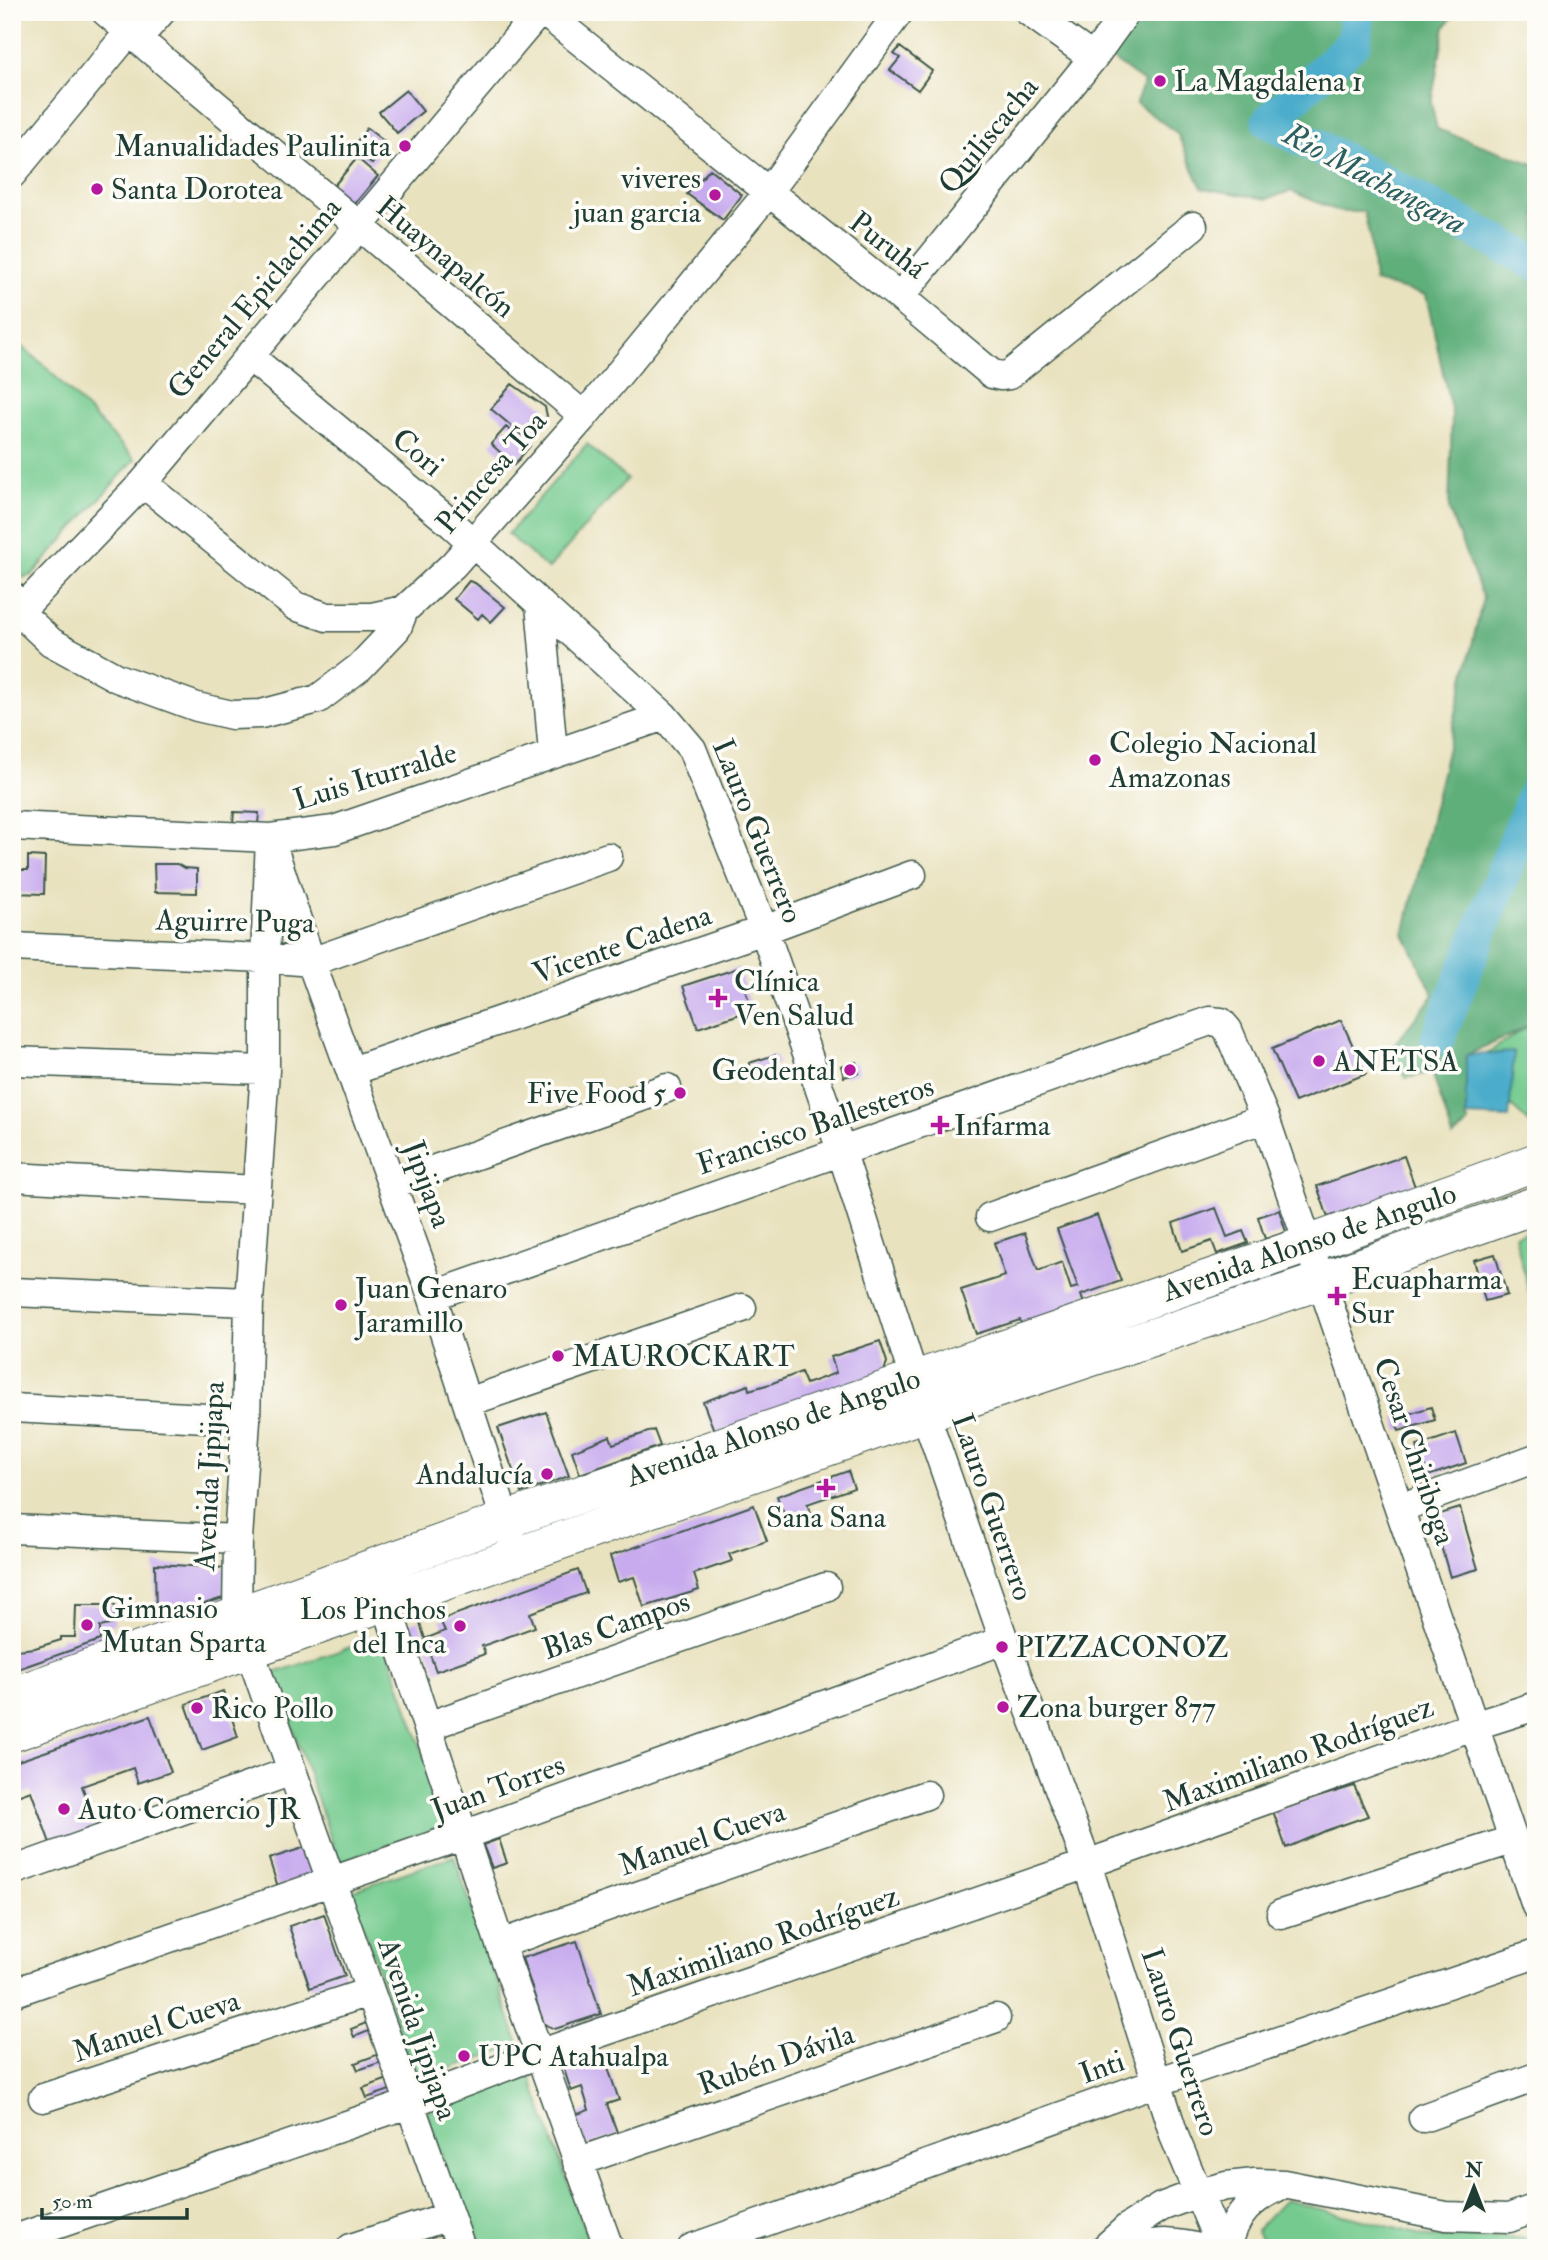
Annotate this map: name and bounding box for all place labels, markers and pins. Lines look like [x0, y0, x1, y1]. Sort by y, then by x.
place label: La Magdalena 1 [1174, 63, 1362, 100]
marker: La Magdalena 1 [1152, 73, 1168, 89]
place label: Manualidades Paulinita [114, 128, 392, 165]
marker: Manualidades Paulinita [397, 138, 413, 154]
place label: viveres juan garcia [569, 160, 702, 231]
place label: Santa Dorotea [111, 171, 283, 208]
marker: Santa Dorotea [89, 181, 105, 197]
marker: viveres juan garcia [707, 187, 723, 203]
place label: Colegio Nacional Amazonas [1108, 725, 1317, 796]
marker: Colegio Nacional Amazonas [1087, 752, 1103, 768]
place label: Clínica Ven Salud [734, 963, 854, 1034]
marker: Clínica Ven Salud [708, 988, 728, 1008]
place label: ANETSA [1332, 1043, 1459, 1080]
place label: Geodental [711, 1052, 836, 1089]
marker: ANETSA [1311, 1053, 1327, 1069]
marker: Geodental [842, 1062, 858, 1078]
place label: Five Food 5 [527, 1075, 667, 1112]
marker: Five Food 5 [672, 1085, 688, 1101]
place label: Infarma [954, 1107, 1051, 1144]
marker: Infarma [932, 1117, 948, 1133]
place label: Ecuapharma Sur [1351, 1261, 1503, 1332]
place label: Juan Genaro Jaramillo [354, 1270, 507, 1341]
marker: Ecuapharma Sur [1329, 1288, 1345, 1304]
marker: Juan Genaro Jaramillo [333, 1297, 349, 1313]
place label: MAUROCKART [572, 1338, 795, 1375]
marker: MAUROCKART [550, 1348, 566, 1364]
place label: Andalucía [415, 1456, 534, 1493]
marker: Andalucía [539, 1466, 555, 1482]
marker: Sana Sana [818, 1480, 834, 1496]
place label: Sana Sana [766, 1499, 887, 1536]
place label: Gimnasio Mutan Sparta [101, 1590, 267, 1661]
place label: Los Pinchos del Inca [300, 1591, 447, 1662]
marker: Gimnasio Mutan Sparta [79, 1617, 95, 1633]
marker: Los Pinchos del Inca [452, 1618, 468, 1634]
place label: PIZZACONOZ [1016, 1629, 1229, 1666]
marker: PIZZACONOZ [994, 1639, 1010, 1655]
place label: Zona burger 877 [1017, 1689, 1216, 1726]
place label: Rico Pollo [211, 1690, 334, 1727]
marker: Zona burger 877 [995, 1699, 1011, 1715]
marker: Rico Pollo [189, 1700, 205, 1716]
place label: Auto Comercio JR [77, 1791, 302, 1828]
marker: Auto Comercio JR [56, 1801, 72, 1817]
place label: UPC Atahualpa [478, 2038, 669, 2075]
marker: UPC Atahualpa [456, 2048, 472, 2064]

